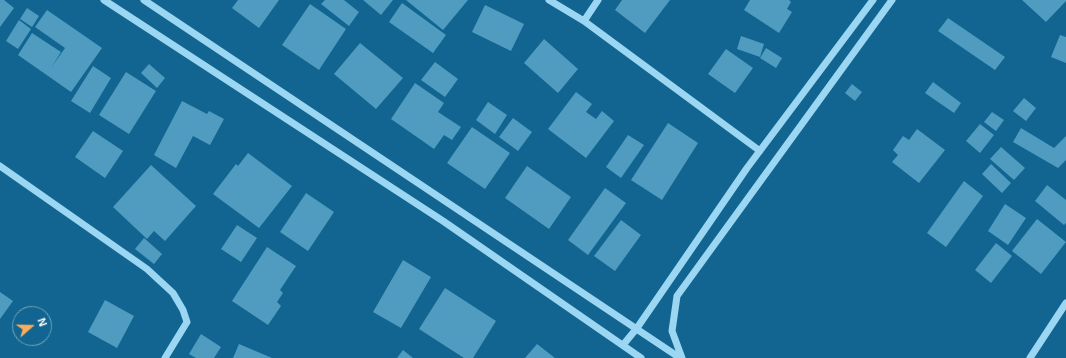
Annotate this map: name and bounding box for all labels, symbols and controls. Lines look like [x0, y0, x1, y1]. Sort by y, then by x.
north arrow [12, 306, 52, 346]
text: N [35, 316, 49, 328]

